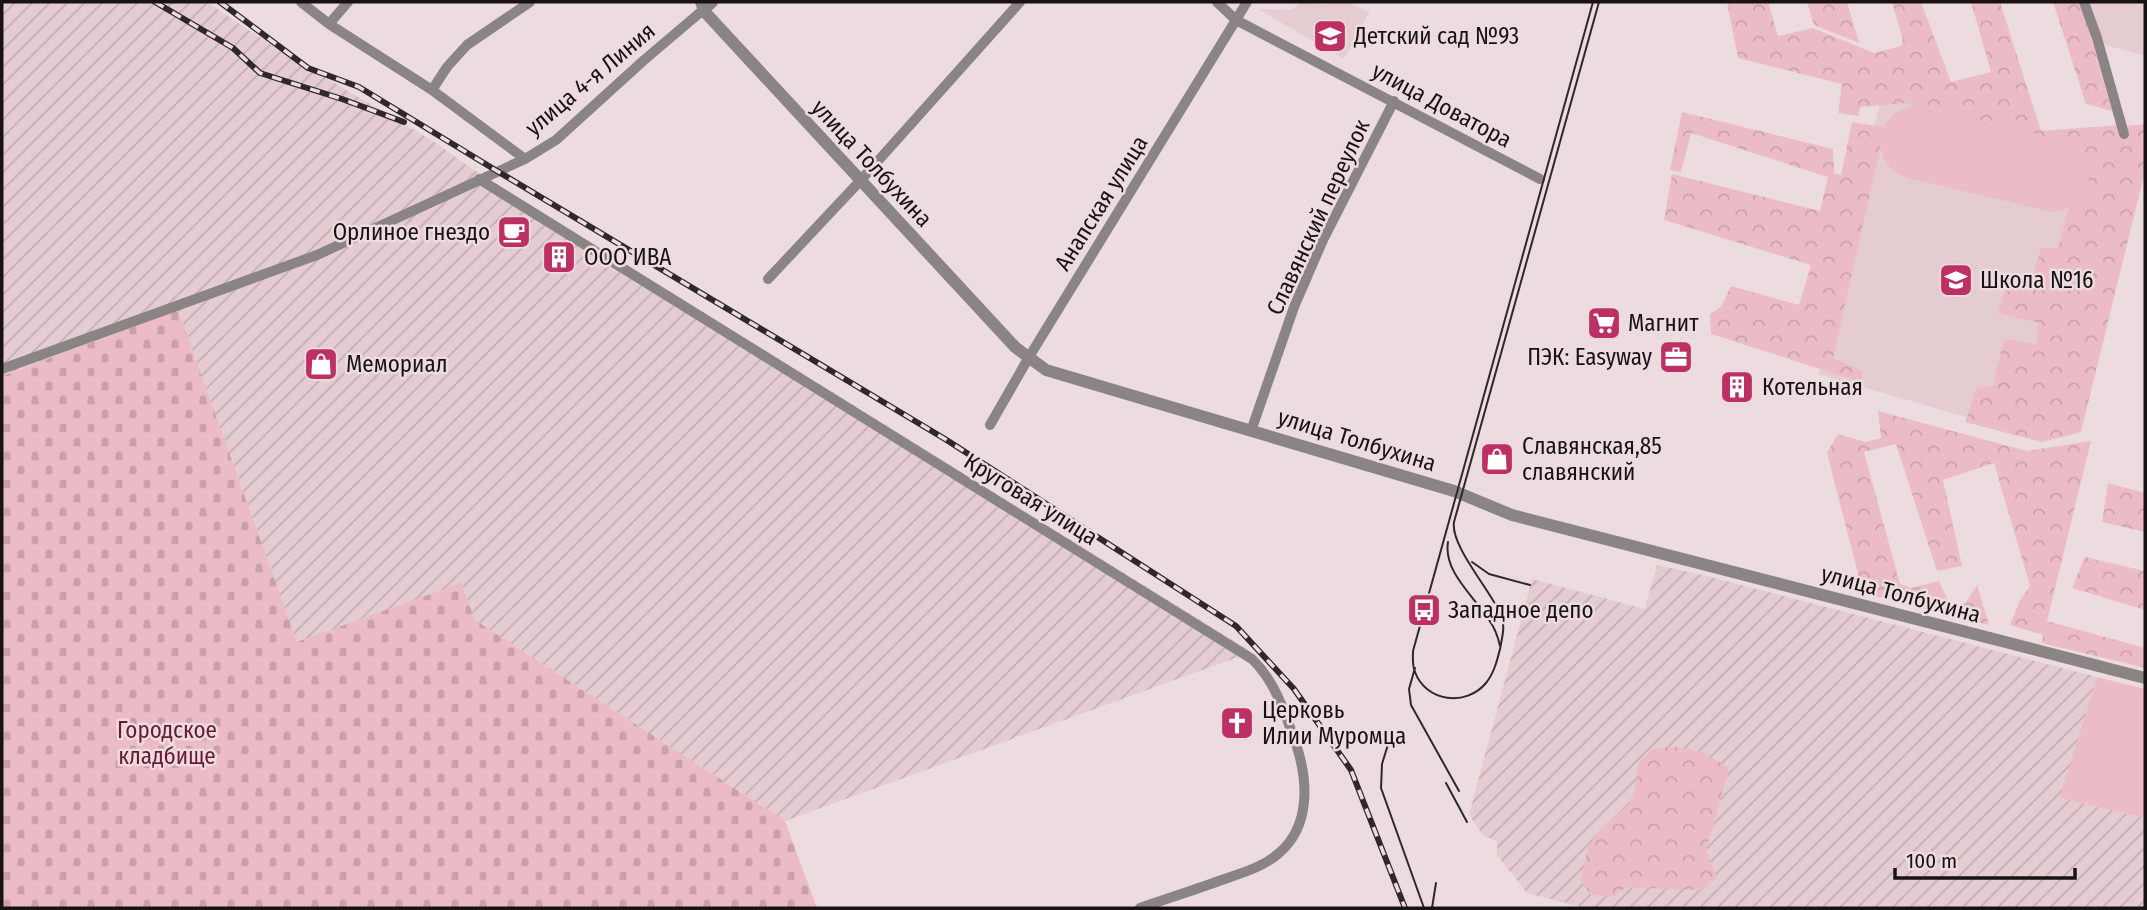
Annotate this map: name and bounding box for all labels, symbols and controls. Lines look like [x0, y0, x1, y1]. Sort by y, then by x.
street label: улица 4-я Линия [519, 17, 661, 141]
school or university icon: Детский сад №93 [1311, 17, 1349, 55]
place label: Детский сад №93 [1353, 22, 1519, 50]
street label: улица Доватора [1367, 56, 1517, 154]
street label: улица Толбухина [806, 93, 938, 233]
street label: Славянский переулок [1260, 115, 1376, 319]
street label: Анапская улица [1048, 130, 1154, 276]
cafe icon: Орлиное гнездо [495, 213, 533, 251]
place label: Орлиное гнездо [333, 218, 490, 246]
building icon: ООО ИВА [540, 238, 578, 276]
place label: ООО ИВА [584, 243, 671, 271]
school or university icon: Школа №16 [1937, 261, 1975, 299]
place label: Школа №16 [1980, 266, 2093, 294]
supermarket icon: Магнит [1585, 304, 1623, 342]
place label: Магнит [1628, 309, 1699, 337]
office icon: ПЭК: Easyway [1657, 338, 1695, 376]
place label: ПЭК: Easyway [1527, 343, 1653, 371]
shop icon: Мемориал [302, 345, 340, 383]
place label: Мемориал [346, 350, 447, 378]
building icon: Котельная [1718, 368, 1756, 406]
place label: Котельная [1762, 373, 1863, 401]
street label: улица Толбухина [1274, 403, 1440, 477]
place label: Славянская,85 славянский [1522, 432, 1662, 486]
shop icon: Славянская,85 славянский [1478, 440, 1516, 478]
street label: Круговая улица [959, 447, 1103, 551]
street label: улица Толбухина [1818, 559, 1984, 629]
bus stop icon: Западное депо [1405, 591, 1443, 629]
place label: Западное депо [1448, 596, 1594, 624]
place label: Церковь Илии Муромца [1262, 696, 1406, 750]
church icon: Церковь Илии Муромца [1218, 704, 1256, 742]
park label: Городское кладбище [117, 716, 217, 770]
scale bar [1895, 836, 2075, 880]
text: 100 m [1906, 848, 1957, 874]

